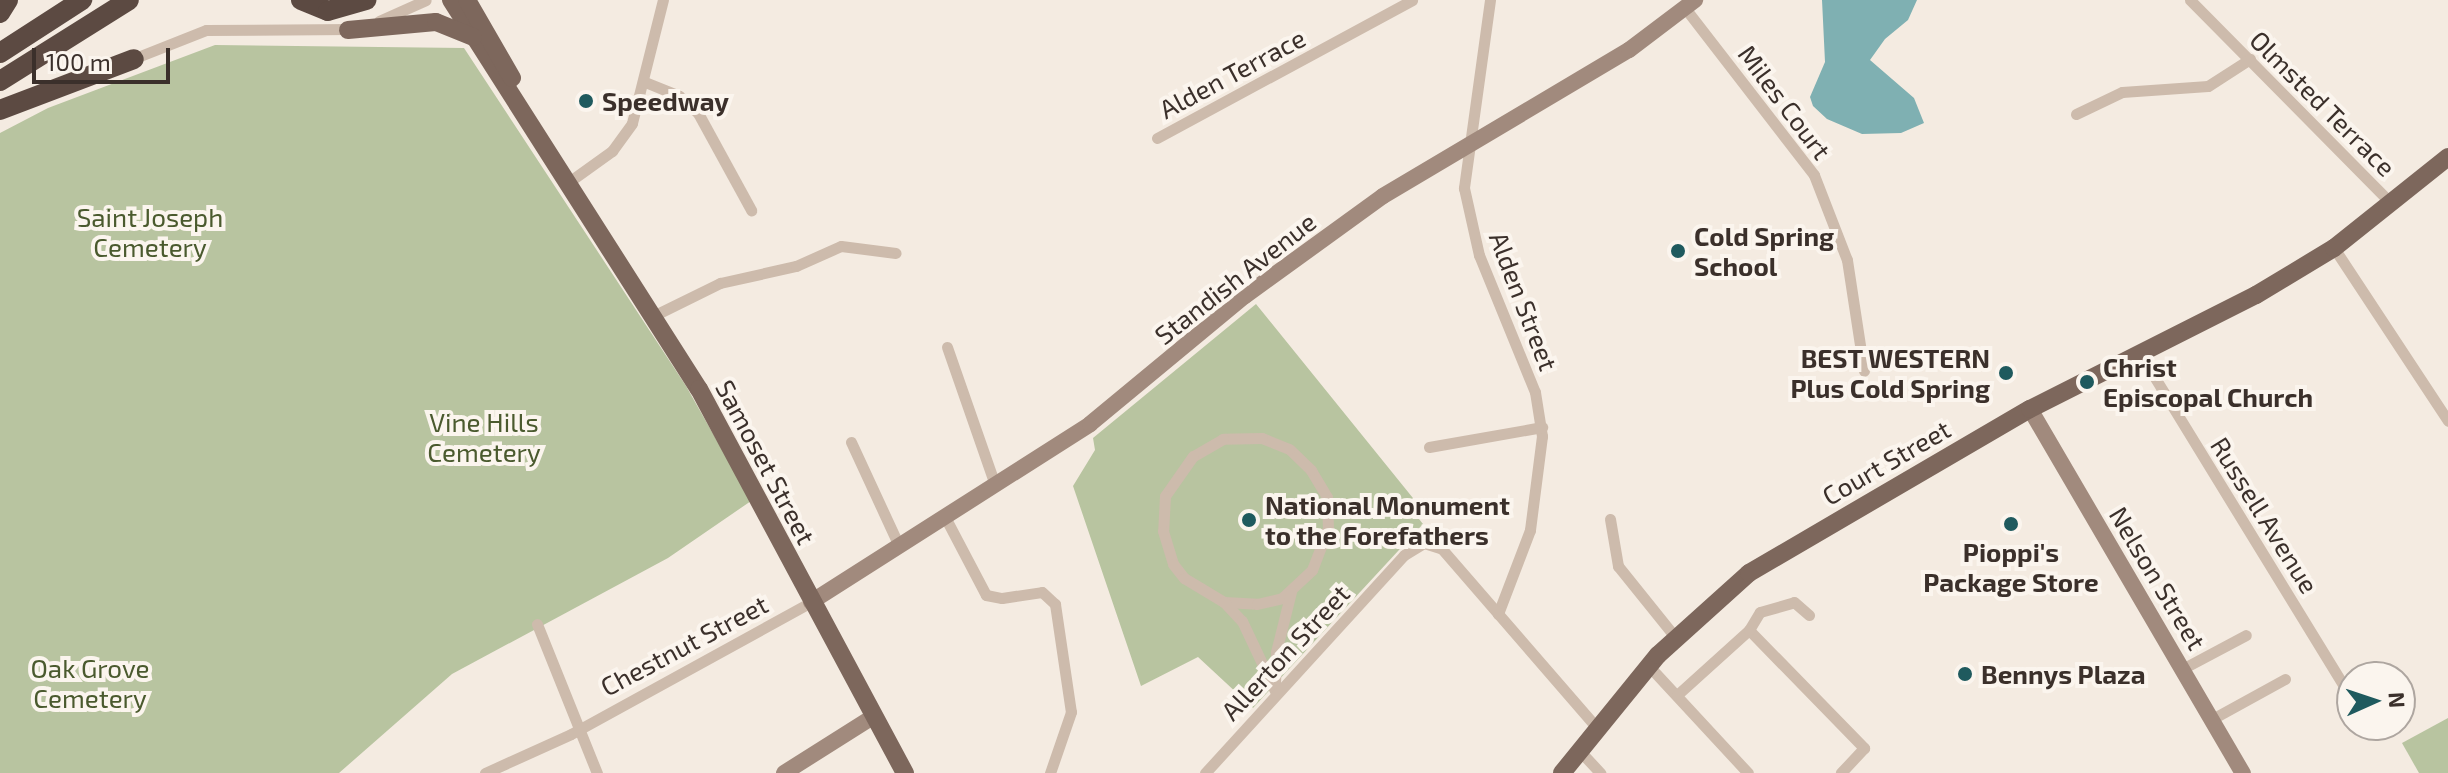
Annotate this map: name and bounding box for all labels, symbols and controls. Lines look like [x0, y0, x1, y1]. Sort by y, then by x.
street label: Alden Terrace [1153, 21, 1311, 125]
street label: Olmsted Terrace [2244, 24, 2402, 182]
scale bar [36, 32, 174, 82]
street label: Miles Court [1732, 39, 1838, 165]
text: 100 m [46, 47, 111, 76]
place label: Speedway [602, 85, 729, 117]
marker: Speedway [577, 92, 595, 110]
park label: Saint Joseph Cemetery [76, 201, 224, 262]
street label: Standish Avenue [1148, 205, 1322, 351]
place label: Cold Spring School [1694, 220, 1834, 282]
street label: Alden Street [1483, 227, 1565, 375]
marker: Cold Spring School [1669, 242, 1687, 260]
place label: BEST WESTERN Plus Cold Spring [1790, 342, 1990, 404]
place label: Christ Episcopal Church [2103, 351, 2314, 412]
marker: BEST WESTERN Plus Cold Spring [1997, 364, 2015, 382]
marker: Christ Episcopal Church [2078, 373, 2096, 391]
street label: Samoset Street [710, 375, 822, 549]
park label: Vine Hills Cemetery [427, 406, 541, 468]
street label: Court Street [1816, 413, 1956, 511]
street label: Russell Avenue [2204, 431, 2326, 599]
place label: National Monument to the Forefathers [1265, 489, 1510, 550]
street label: Nelson Street [2103, 501, 2213, 655]
marker: National Monument to the Forefathers [1240, 511, 1258, 529]
marker: Pioppi's Package Store [2002, 515, 2020, 533]
place label: Pioppi's Package Store [1923, 536, 2099, 598]
street label: Allerton Street [1214, 578, 1356, 726]
street label: Chestnut Street [595, 588, 773, 702]
park label: Oak Grove Cemetery [30, 652, 150, 714]
place label: Bennys Plaza [1981, 658, 2146, 690]
north arrow [2336, 661, 2416, 741]
marker: Bennys Plaza [1956, 665, 1974, 683]
text: N [2385, 691, 2411, 708]

